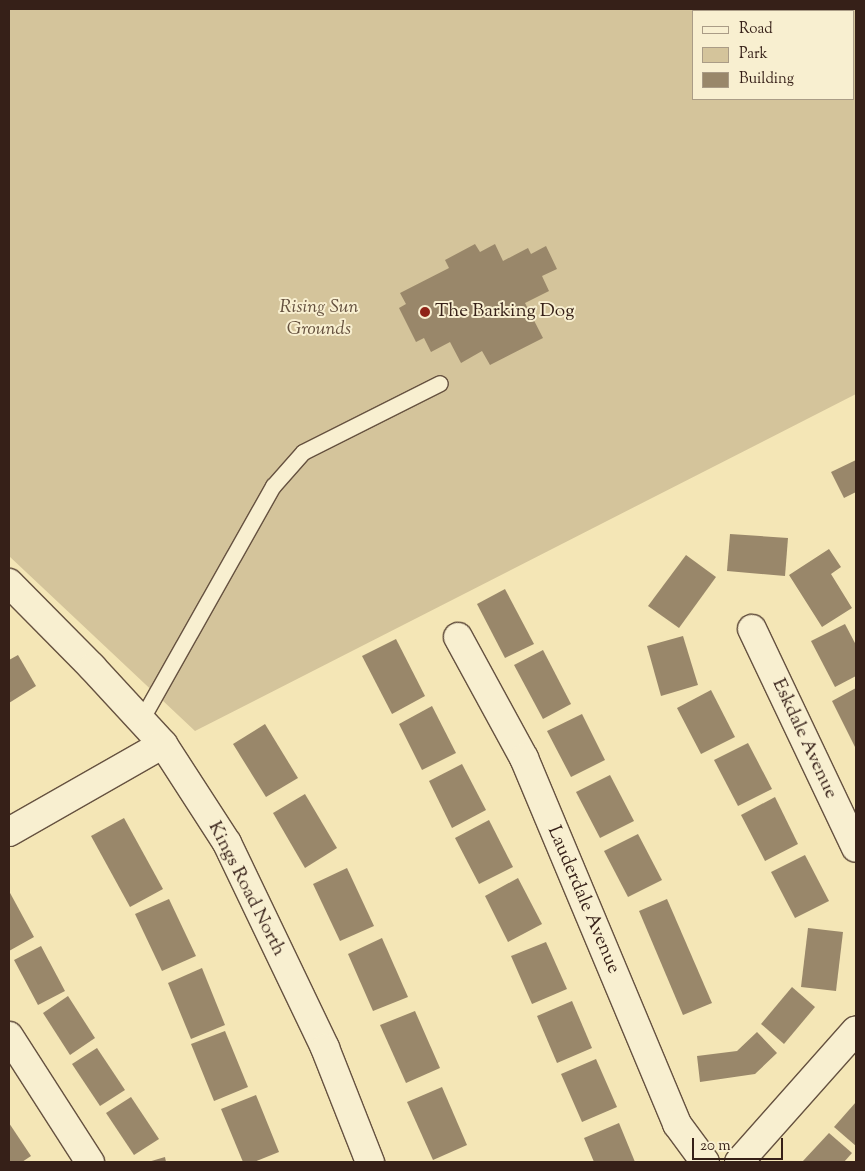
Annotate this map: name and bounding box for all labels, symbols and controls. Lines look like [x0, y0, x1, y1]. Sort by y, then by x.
legend [692, 10, 855, 100]
text: Road [739, 19, 773, 40]
text: Park [739, 44, 768, 65]
text: Building [739, 69, 794, 90]
park label: Rising Sun Grounds [279, 297, 359, 341]
place label: The Barking Dog [435, 301, 575, 323]
marker: The Barking Dog [419, 306, 431, 318]
street label: Eskdale Avenue [766, 675, 842, 803]
street label: Kings Road North [202, 818, 290, 960]
street label: Lauderdale Avenue [542, 823, 624, 977]
scale bar [695, 1128, 786, 1160]
text: 20 m [700, 1136, 731, 1157]

